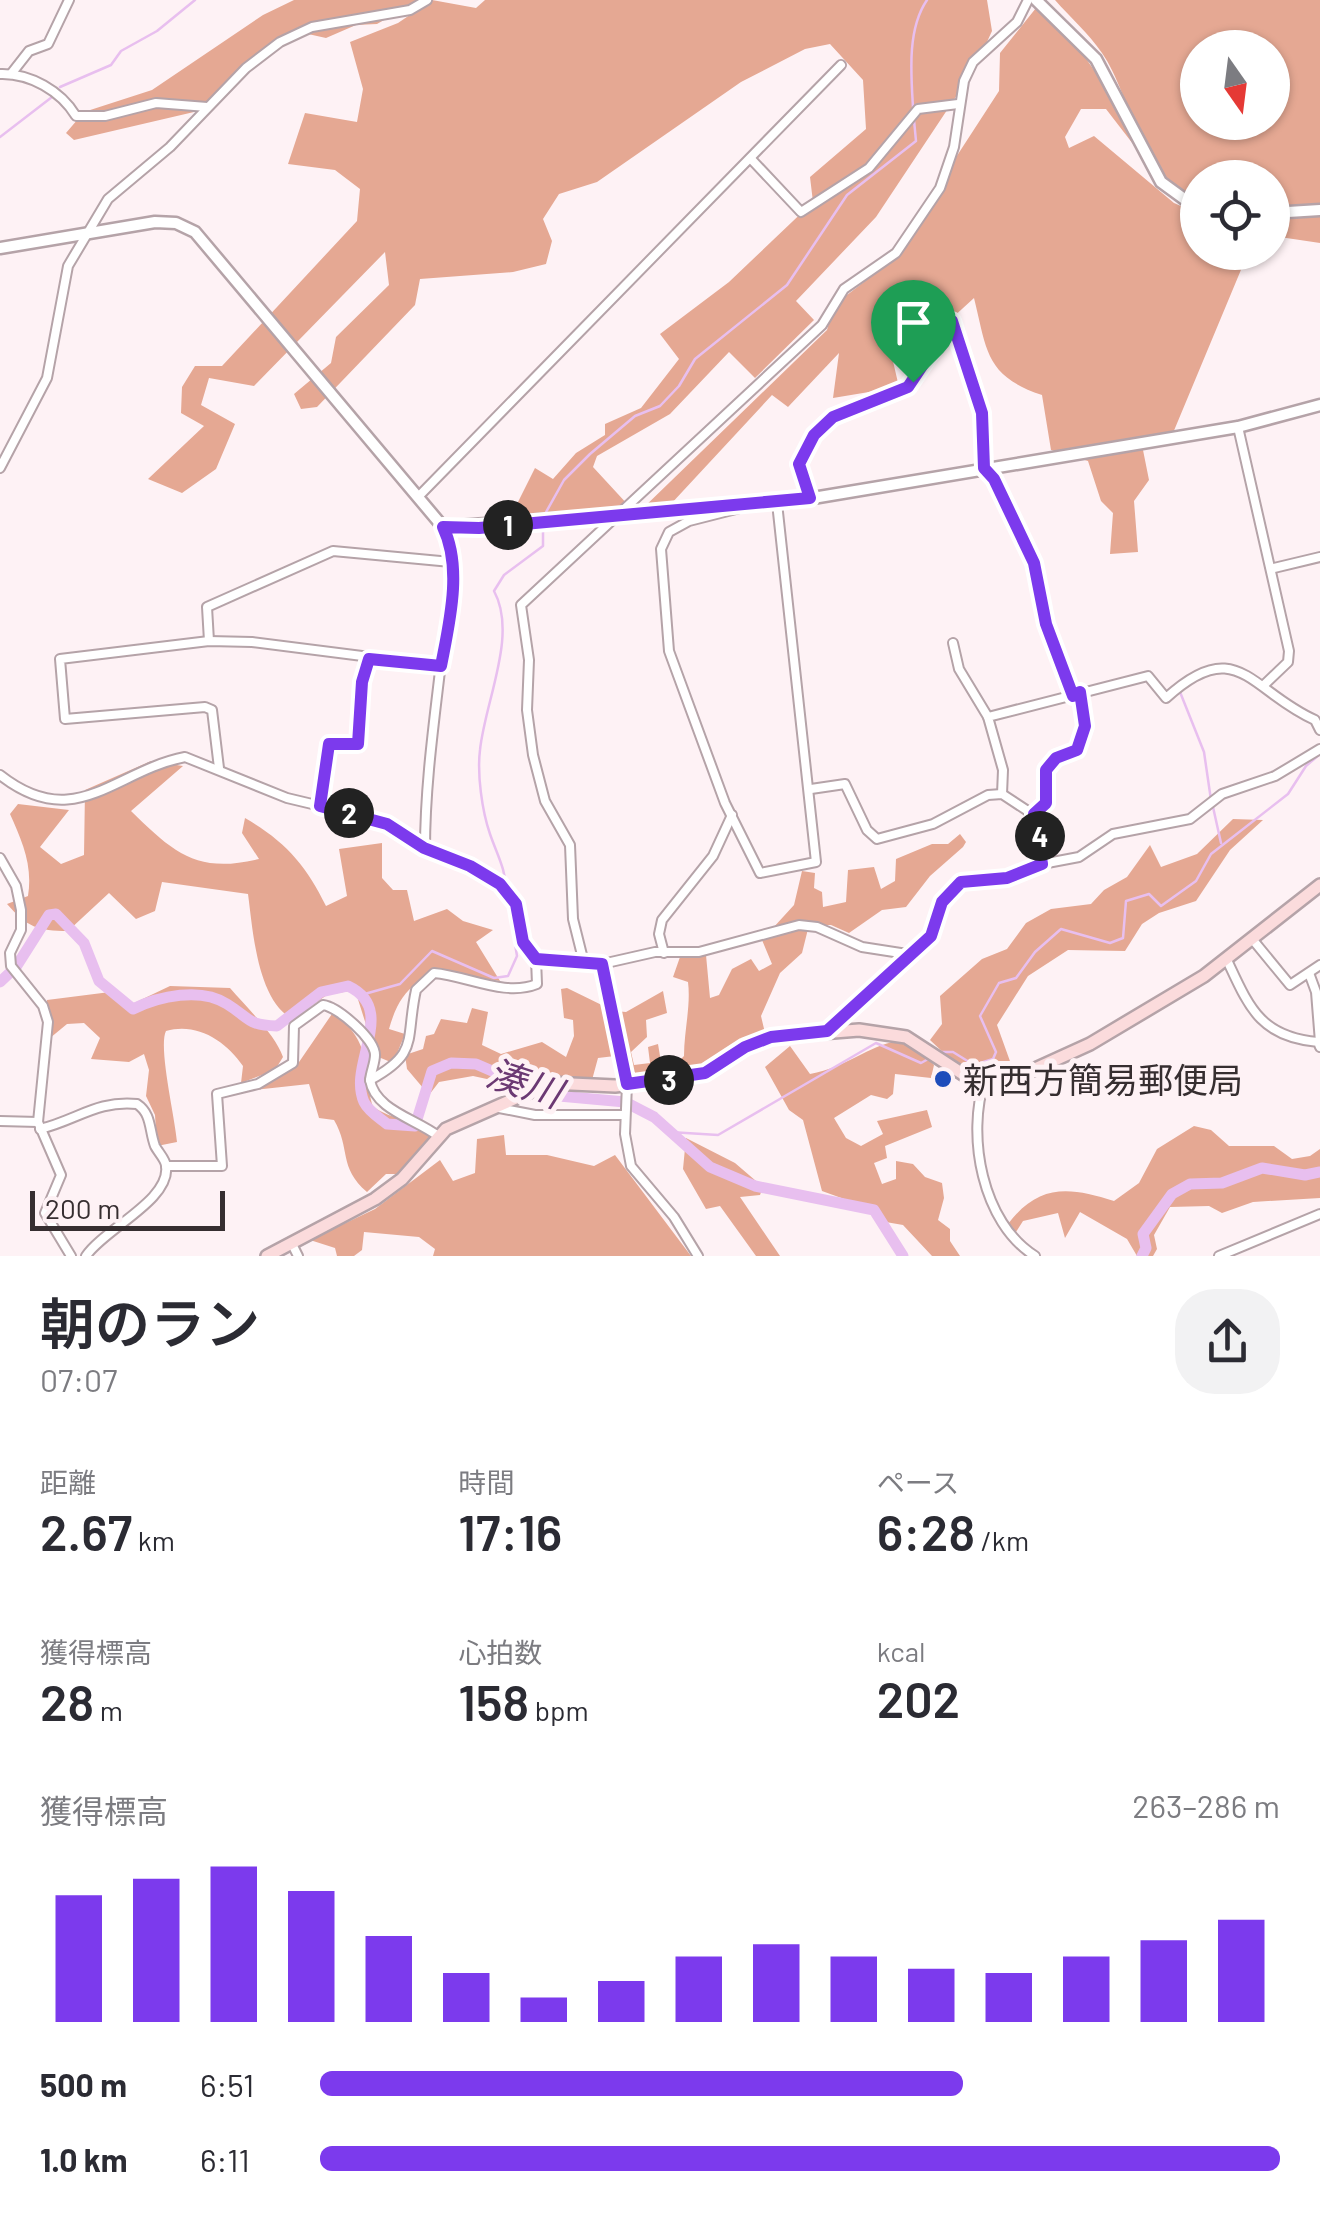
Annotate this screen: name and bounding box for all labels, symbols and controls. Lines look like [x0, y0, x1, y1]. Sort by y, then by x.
north arrow [1180, 30, 1290, 140]
map controls [1180, 30, 1290, 270]
button: locate [1180, 160, 1290, 270]
pin [871, 280, 956, 383]
icon: arrive [886, 295, 941, 350]
pin: 1 [483, 500, 533, 550]
text: 1 [503, 508, 513, 542]
pin: 2 [324, 788, 374, 838]
text: 2 [341, 796, 357, 830]
pin: 4 [1015, 811, 1065, 861]
text: 4 [1032, 819, 1048, 853]
water label: 湊川 [482, 1048, 572, 1117]
pin: 3 [644, 1055, 694, 1105]
place label: 新西方簡易郵便局 [963, 1058, 1243, 1100]
text: 3 [661, 1063, 677, 1097]
marker: 新西方簡易郵便局 [932, 1068, 954, 1090]
scale bar [30, 1186, 225, 1230]
text: 200 m [45, 1191, 120, 1225]
text: 朝のラン [40, 1289, 260, 1355]
button: share [1175, 1289, 1280, 1394]
text: 07:07 [40, 1360, 117, 1398]
text: 距離 [40, 1465, 96, 1499]
text: 時間 [458, 1465, 514, 1499]
text: ペース [877, 1465, 959, 1499]
text: 2.67 [40, 1501, 132, 1561]
text: 17:16 [458, 1501, 562, 1561]
text: 6:28 [877, 1501, 975, 1561]
text: km [132, 1523, 175, 1557]
text: /km [975, 1523, 1029, 1557]
text: kcal [877, 1634, 925, 1668]
text: 獲得標高 [40, 1635, 152, 1669]
text: 心拍数 [458, 1635, 542, 1669]
text: 202 [877, 1668, 960, 1728]
text: 28 [40, 1671, 94, 1731]
text: 158 [458, 1671, 529, 1731]
text: m [94, 1693, 123, 1727]
text: bpm [529, 1693, 589, 1727]
text: 263–286 m [1132, 1786, 1280, 1824]
text: 獲得標高 [40, 1791, 168, 1829]
text: 500 m [40, 2065, 127, 2103]
text: 6:51 [200, 2065, 254, 2103]
text: 1.0 km [40, 2140, 128, 2178]
text: 6:11 [200, 2140, 250, 2178]

